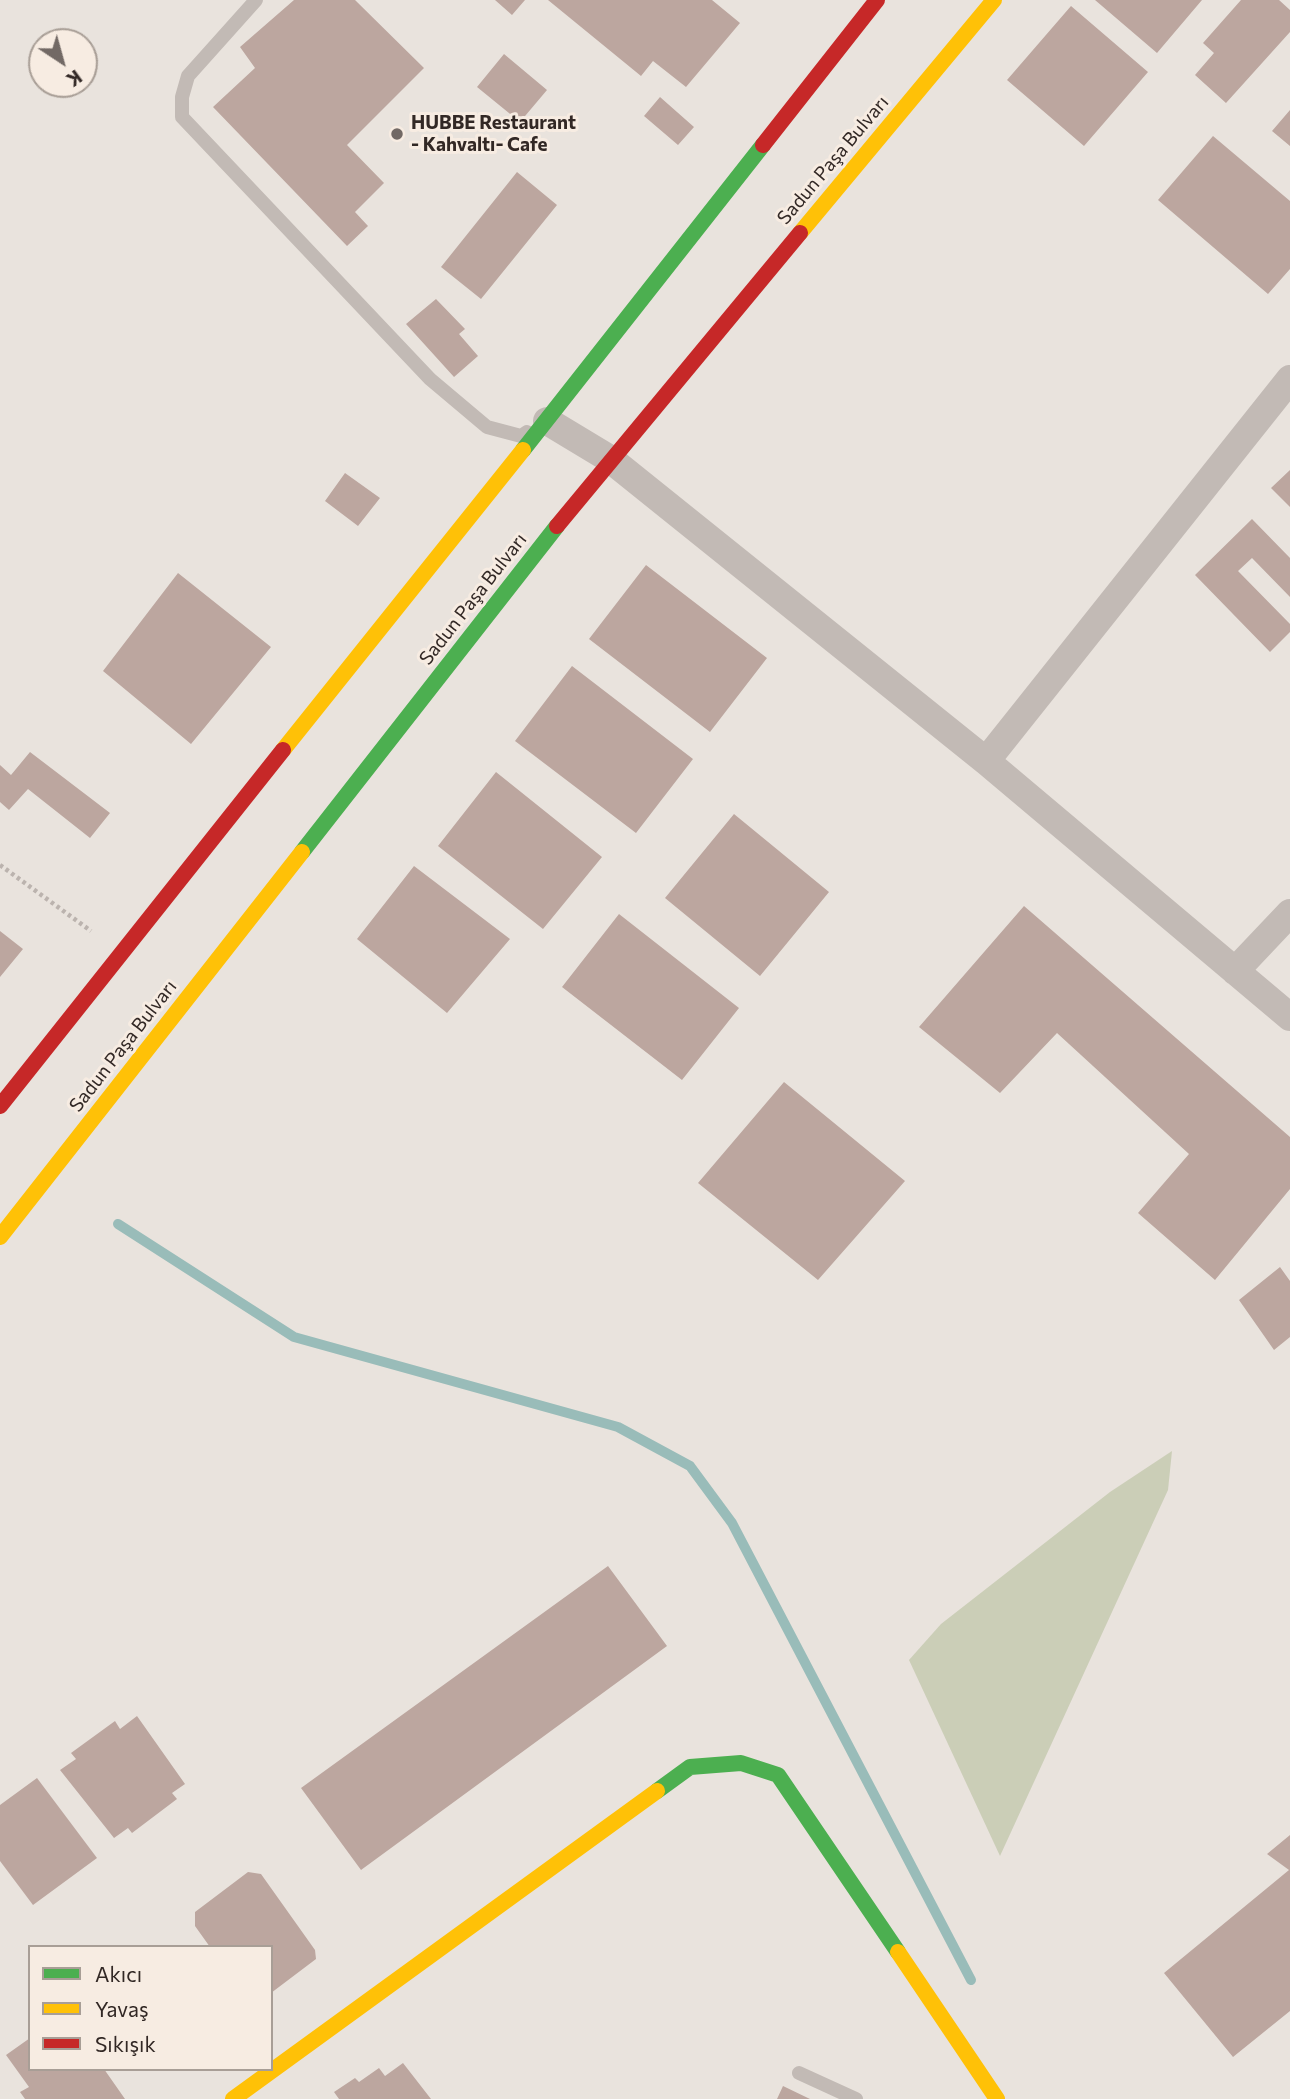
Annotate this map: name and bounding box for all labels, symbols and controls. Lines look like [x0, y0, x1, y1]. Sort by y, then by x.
north arrow [28, 28, 98, 98]
text: K [62, 66, 87, 92]
street label: Sadun Paşa Bulvarı [773, 91, 893, 229]
place label: HUBBE Restaurant - Kahvaltı- Cafe [411, 112, 576, 156]
marker: HUBBE Restaurant - Kahvaltı- Cafe [389, 126, 405, 142]
street label: Sadun Paşa Bulvarı [414, 529, 532, 669]
street label: Sadun Paşa Bulvarı [64, 976, 182, 1116]
legend [28, 1945, 273, 2071]
text: Akıcı [95, 1961, 142, 1986]
text: Yavaş [95, 1996, 148, 2021]
text: Sıkışık [95, 2031, 156, 2056]

